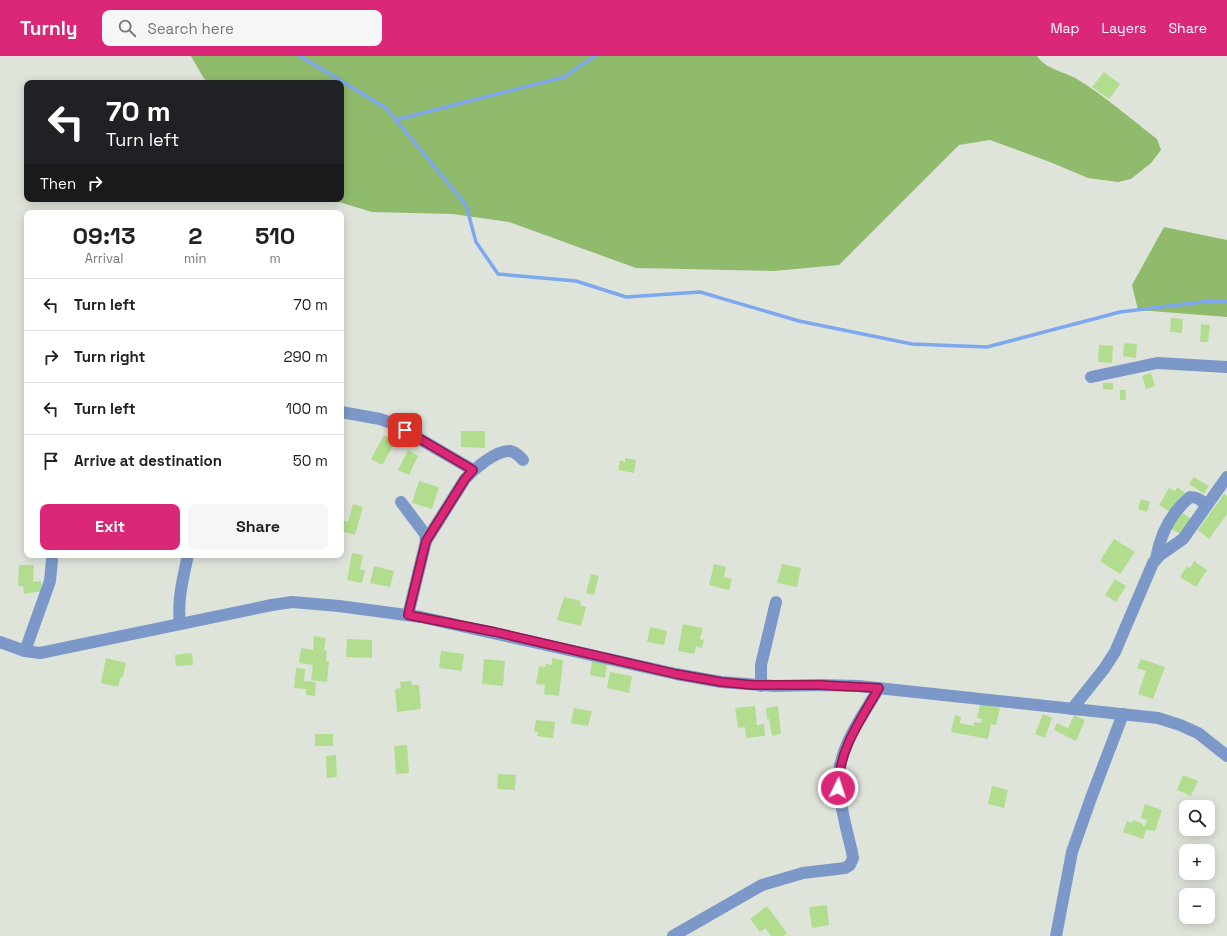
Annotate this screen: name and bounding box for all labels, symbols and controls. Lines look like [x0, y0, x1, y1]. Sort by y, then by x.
search box [102, 10, 382, 46]
text: Turnly [20, 16, 78, 41]
icon: search [116, 17, 138, 39]
text: Search here [148, 19, 234, 38]
text: Map [1050, 19, 1080, 37]
text: Layers [1102, 19, 1146, 37]
text: Share [1168, 19, 1207, 37]
text: 70 m [106, 93, 171, 129]
icon: left [40, 96, 92, 148]
text: Turn left [106, 128, 179, 151]
icon: right [84, 172, 106, 194]
text: Then [40, 174, 76, 193]
text: 09:13 [73, 220, 136, 251]
text: 2 [188, 220, 202, 251]
text: 510 [255, 220, 295, 251]
text: Arrival [85, 250, 123, 267]
text: min [184, 250, 206, 267]
text: m [270, 250, 281, 267]
icon: left [40, 294, 62, 316]
text: Turn left [74, 295, 136, 314]
text: 70 m [293, 295, 328, 314]
icon: right [40, 346, 62, 368]
text: Turn right [74, 347, 145, 366]
text: 290 m [283, 347, 328, 366]
icon: left [40, 398, 62, 420]
text: Turn left [74, 399, 136, 418]
text: 100 m [286, 399, 328, 418]
pin [388, 413, 422, 447]
icon: arrive [394, 419, 416, 441]
icon: arrive [40, 450, 62, 472]
text: Arrive at destination [74, 451, 222, 470]
text: 50 m [293, 451, 328, 470]
button: Exit [40, 504, 180, 550]
button: Share [188, 504, 328, 550]
position arrow [817, 767, 859, 809]
map controls [1179, 800, 1215, 924]
button: search [1179, 800, 1215, 836]
button: + [1179, 844, 1215, 880]
button: − [1179, 888, 1215, 924]

